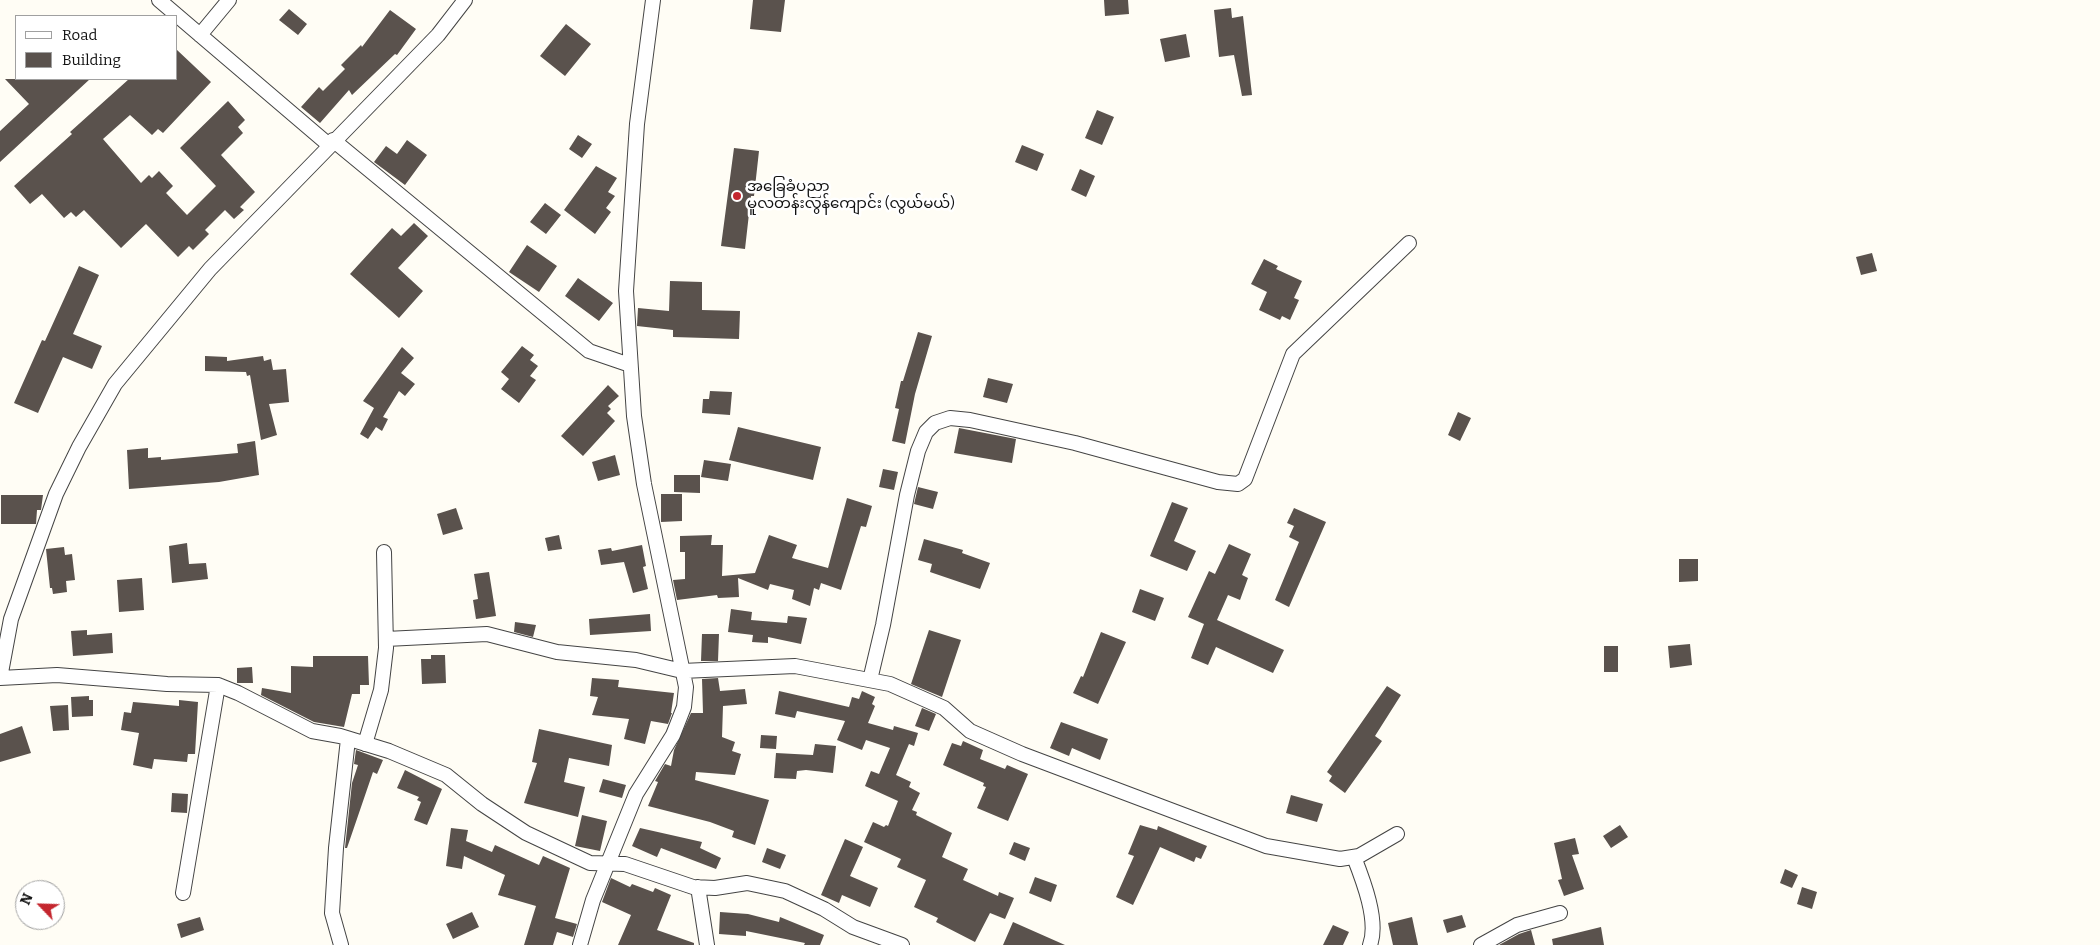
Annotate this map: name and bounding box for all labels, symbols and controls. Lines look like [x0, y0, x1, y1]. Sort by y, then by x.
legend [15, 15, 178, 80]
text: Road [62, 26, 97, 44]
text: Building [62, 51, 121, 69]
place label: အခြေခံပညာ မူလတန်းလွန်ကျောင်း (လွယ်မယ်) [747, 178, 955, 213]
marker: အခြေခံပညာ မူလတန်းလွန်ကျောင်း (လွယ်မယ်) [731, 190, 743, 202]
north arrow [15, 880, 65, 930]
text: N [17, 891, 37, 907]

